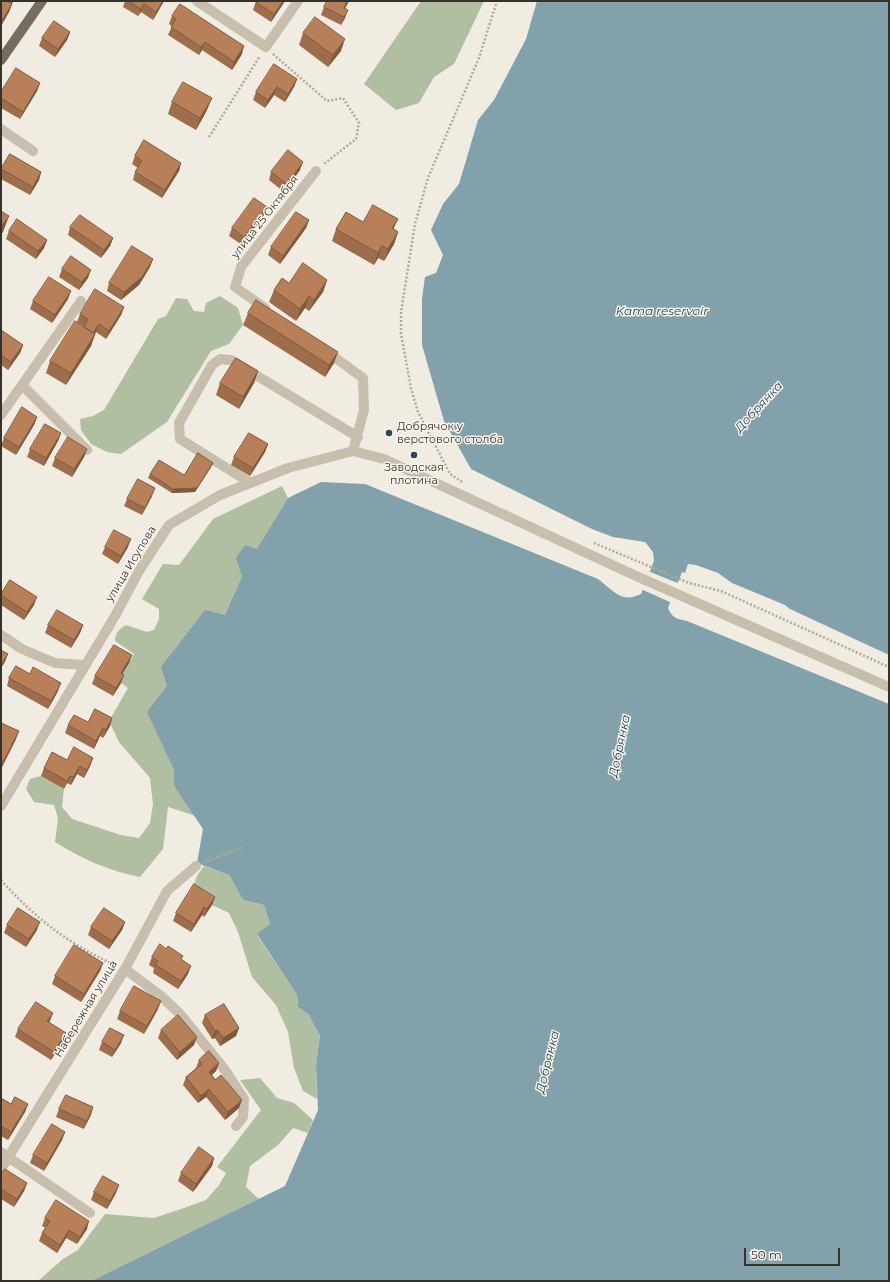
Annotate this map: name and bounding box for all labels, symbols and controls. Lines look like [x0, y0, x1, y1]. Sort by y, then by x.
street label: улица 25 Октября [229, 173, 301, 261]
water label: Kama reservoir [616, 304, 708, 318]
water label: Добрянка [732, 379, 786, 435]
place label: Добрячок у верстового столба [397, 420, 503, 446]
marker: Добрячок у верстового столба [384, 428, 394, 438]
marker: Заводская плотина [409, 450, 419, 460]
place label: Заводская плотина [384, 461, 444, 487]
street label: улица Исупова [103, 524, 159, 604]
water label: Добрянка [606, 713, 634, 779]
street label: Набережная улица [52, 958, 120, 1060]
water label: Добрянка [533, 1029, 563, 1095]
scale bar [746, 1240, 842, 1266]
text: 50 m [751, 1247, 782, 1262]

